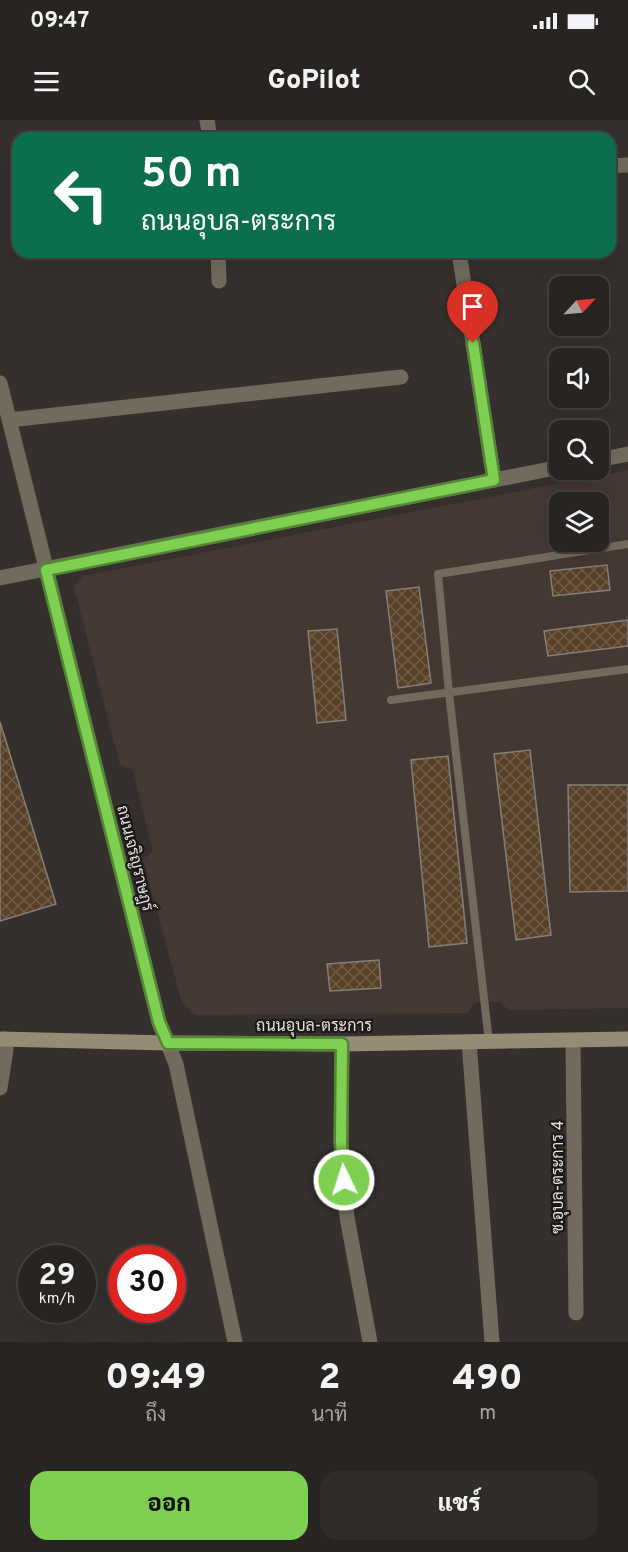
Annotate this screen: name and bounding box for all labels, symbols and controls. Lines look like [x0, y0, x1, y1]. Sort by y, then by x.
text: 09:47 [30, 8, 89, 35]
text: GoPilot [268, 64, 360, 98]
icon: menu [30, 65, 63, 98]
icon: search [565, 65, 598, 98]
text: 50 m [141, 149, 242, 202]
icon: left [42, 156, 120, 234]
text: ถนนอุบล-ตระการ [141, 206, 336, 240]
north arrow [549, 276, 609, 336]
map controls [549, 276, 609, 552]
pin [447, 281, 498, 343]
icon: arrive [456, 290, 489, 323]
button: sound [549, 348, 609, 408]
button: search [549, 420, 609, 480]
button: layers [549, 492, 609, 552]
street label: ถนนเจริญราษฎร์ [111, 802, 161, 914]
street label: ถนนอุบล-ตระการ [256, 1017, 372, 1037]
street label: ซ.อุบล-ตระการ 4 [549, 1120, 569, 1234]
position arrow [312, 1148, 376, 1212]
speed limit sign: 30 [108, 1245, 186, 1323]
text: 29 [39, 1258, 75, 1295]
text: km/h [39, 1290, 75, 1309]
text: 09:49 [105, 1356, 206, 1402]
text: 2 [319, 1356, 341, 1402]
text: 490 [453, 1357, 523, 1403]
text: m [479, 1401, 496, 1427]
text: ถึง [146, 1403, 166, 1429]
text: นาที [312, 1403, 347, 1429]
button: ออก [30, 1471, 308, 1540]
button: แชร์ [320, 1471, 598, 1540]

